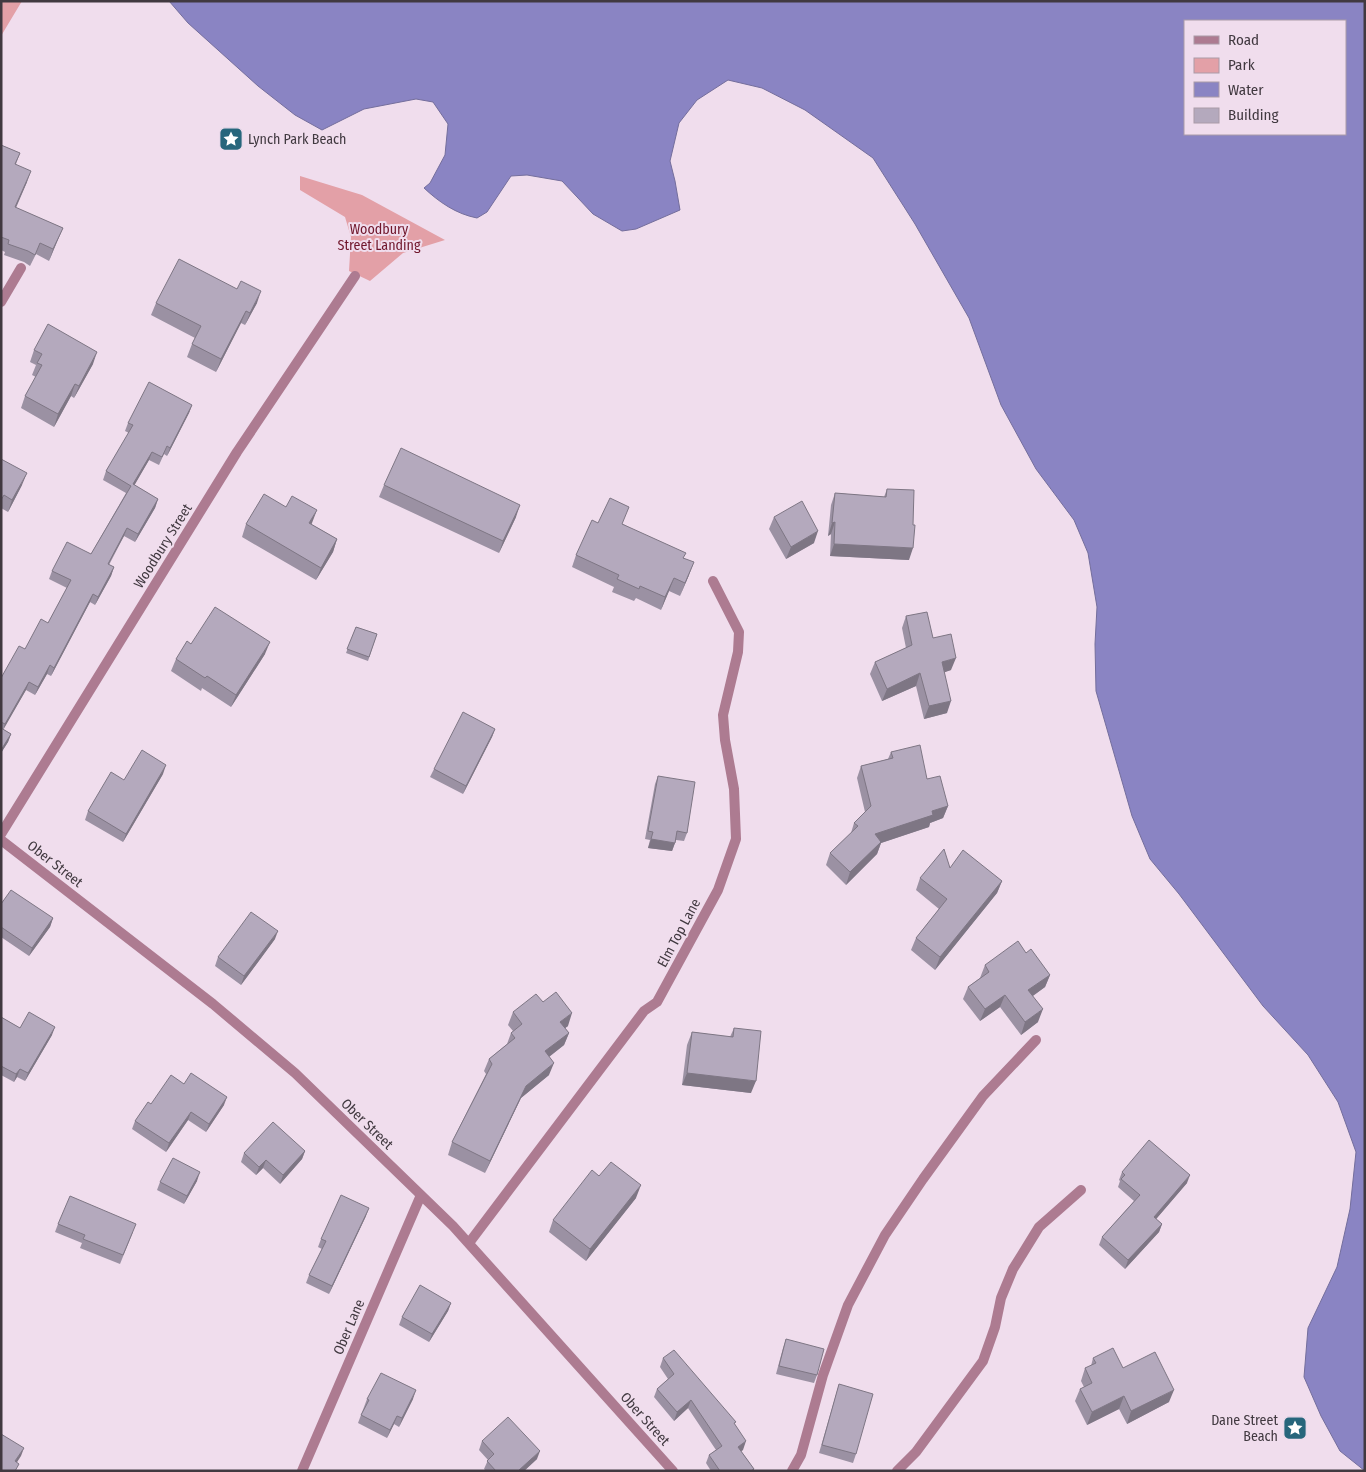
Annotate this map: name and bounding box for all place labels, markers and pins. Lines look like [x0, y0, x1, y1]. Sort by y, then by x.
place icon: Lynch Park Beach [218, 126, 244, 152]
place label: Lynch Park Beach [248, 131, 346, 148]
place label: Dane Street Beach [1211, 1412, 1278, 1445]
place icon: Dane Street Beach [1282, 1415, 1308, 1441]

